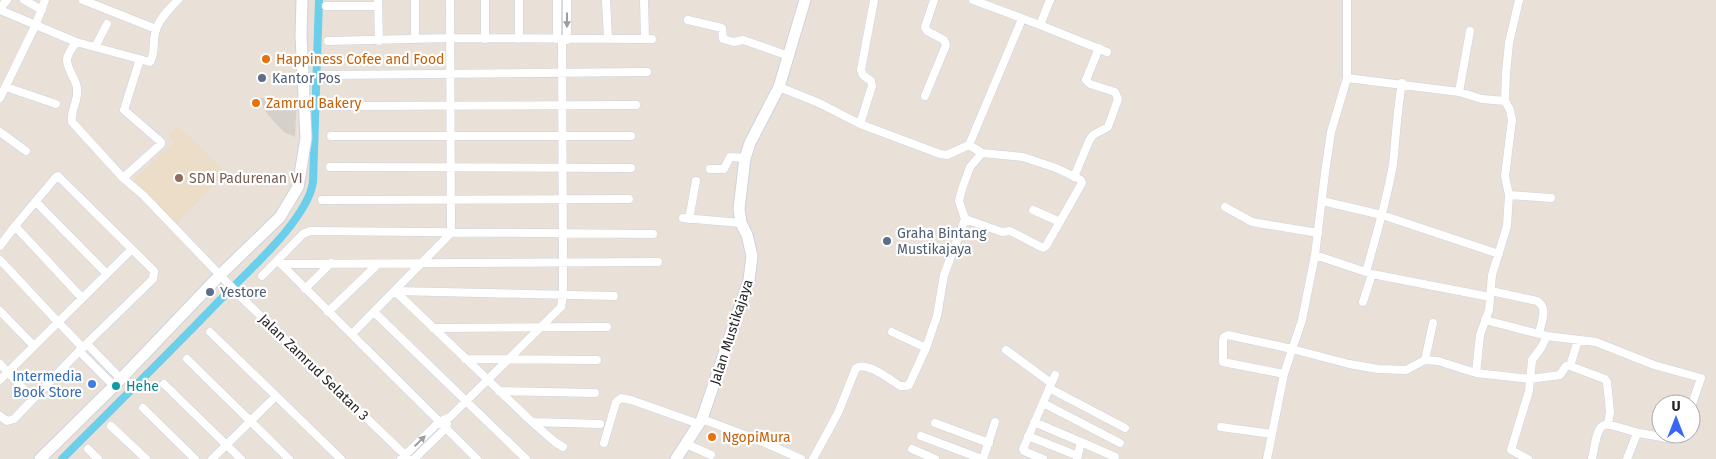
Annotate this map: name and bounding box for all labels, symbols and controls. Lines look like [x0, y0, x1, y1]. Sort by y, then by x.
one-way arrow [563, 12, 571, 28]
place label: Happiness Cofee and Food [276, 51, 444, 68]
marker: Happiness Cofee and Food [260, 53, 272, 65]
place label: Kantor Pos [272, 70, 341, 87]
marker: Kantor Pos [256, 72, 268, 84]
place label: Zamrud Bakery [266, 95, 362, 112]
marker: Zamrud Bakery [250, 97, 262, 109]
place label: SDN Padurenan VI [189, 170, 303, 187]
marker: SDN Padurenan VI [173, 172, 185, 184]
place label: Graha Bintang Mustikajaya [897, 225, 987, 258]
marker: Graha Bintang Mustikajaya [881, 235, 893, 247]
street label: Jalan Mustikajaya [706, 277, 757, 387]
place label: Yestore [220, 284, 267, 301]
marker: Yestore [204, 286, 216, 298]
street label: Jalan Zamrud Selatan 3 [255, 311, 372, 424]
place label: Intermedia Book Store [12, 368, 82, 401]
marker: Intermedia Book Store [86, 378, 98, 390]
place label: Hehe [126, 378, 159, 395]
marker: Hehe [110, 380, 122, 392]
north arrow [1651, 394, 1701, 444]
text: U [1671, 398, 1681, 415]
place label: NgopiMura [722, 429, 791, 446]
marker: NgopiMura [706, 431, 718, 443]
one-way arrow [414, 435, 426, 447]

